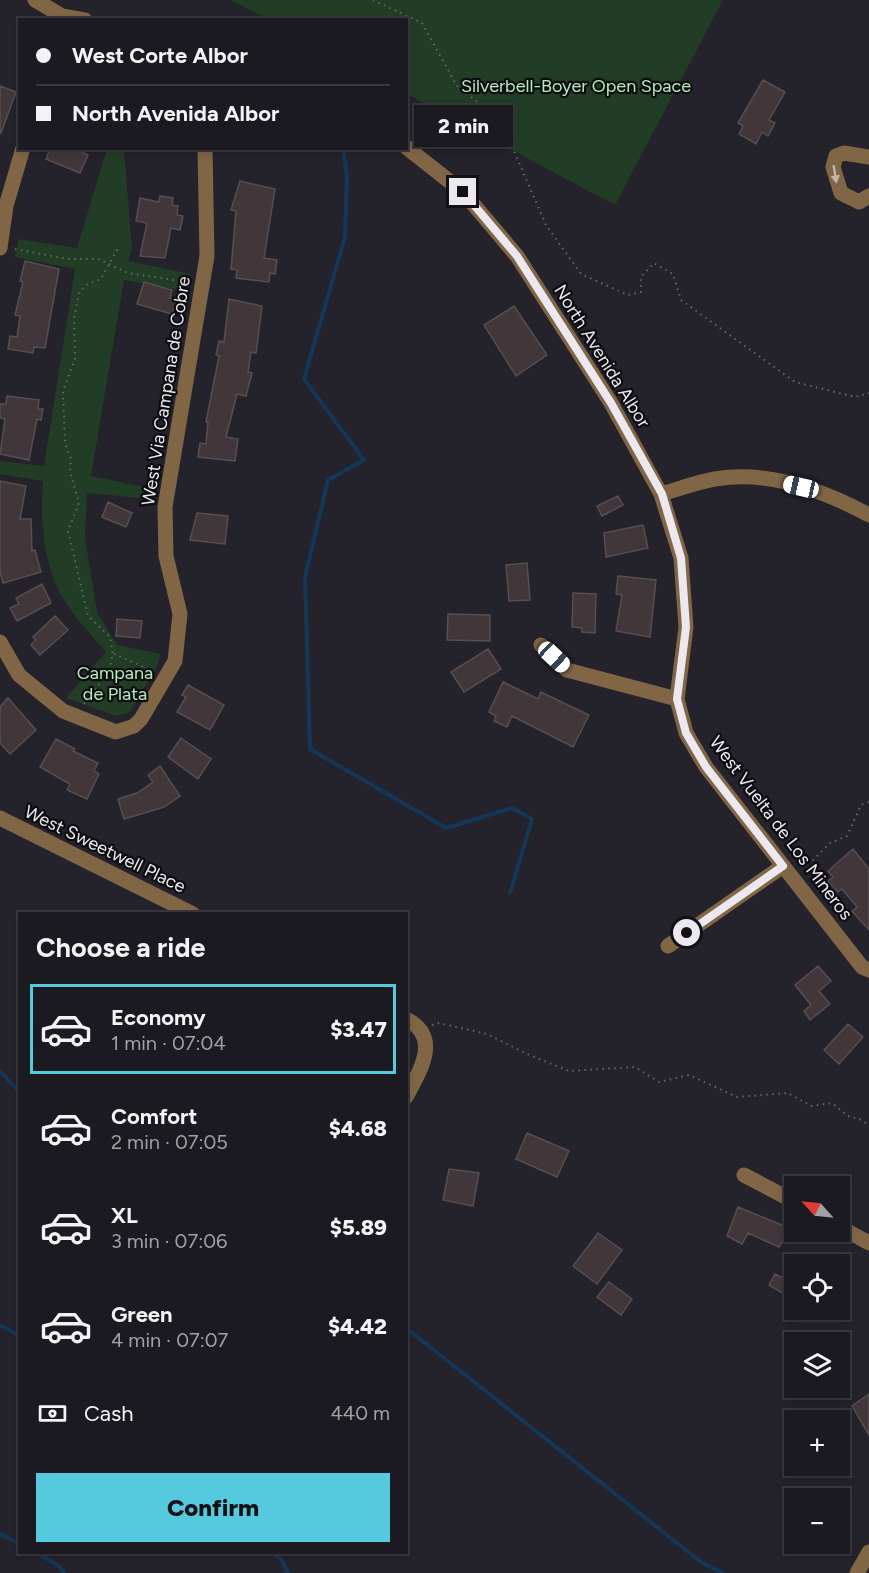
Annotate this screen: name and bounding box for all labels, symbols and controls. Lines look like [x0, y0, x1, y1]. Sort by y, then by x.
text: West Corte Albor [72, 42, 248, 69]
park label: Silverbell-Boyer Open Space [461, 75, 691, 97]
text: North Avenida Albor [72, 100, 279, 127]
callout: 2 min [414, 105, 512, 147]
text: 2 min [438, 114, 489, 138]
one-way arrow [831, 164, 840, 183]
route end [449, 178, 476, 205]
street label: West Via Campana de Cobre [137, 275, 195, 507]
street label: North Avenida Albor [549, 280, 655, 432]
car [781, 474, 821, 500]
car [535, 638, 573, 676]
park label: Campana de Plata [77, 662, 153, 705]
street label: West Vuelta de Los Mineros [705, 732, 857, 924]
street label: West Sweetwell Place [21, 800, 189, 898]
route start [673, 919, 700, 946]
text: Choose a ride [36, 931, 205, 964]
icon: car [39, 1002, 93, 1056]
text: Economy [111, 1004, 206, 1031]
text: $3.47 [330, 1016, 387, 1043]
text: 1 min · 07:04 [111, 1031, 226, 1055]
icon: car [39, 1101, 93, 1155]
text: Comfort [111, 1103, 197, 1130]
text: $4.68 [329, 1115, 387, 1142]
text: 2 min · 07:05 [111, 1130, 228, 1154]
north arrow [784, 1176, 850, 1242]
map controls [784, 1176, 850, 1554]
icon: car [39, 1200, 93, 1254]
text: XL [111, 1202, 138, 1229]
text: $5.89 [330, 1214, 387, 1241]
text: 3 min · 07:06 [111, 1229, 227, 1253]
button: locate [784, 1254, 850, 1320]
icon: car [39, 1299, 93, 1353]
text: Green [111, 1301, 173, 1328]
text: $4.42 [328, 1313, 387, 1340]
text: 4 min · 07:07 [111, 1328, 228, 1352]
button: layers [784, 1332, 850, 1398]
icon: cash [36, 1397, 69, 1430]
text: Cash [84, 1400, 134, 1427]
text: 440 m [330, 1401, 390, 1425]
button: + [784, 1410, 850, 1476]
button: Confirm [36, 1473, 390, 1542]
button: − [784, 1488, 850, 1554]

